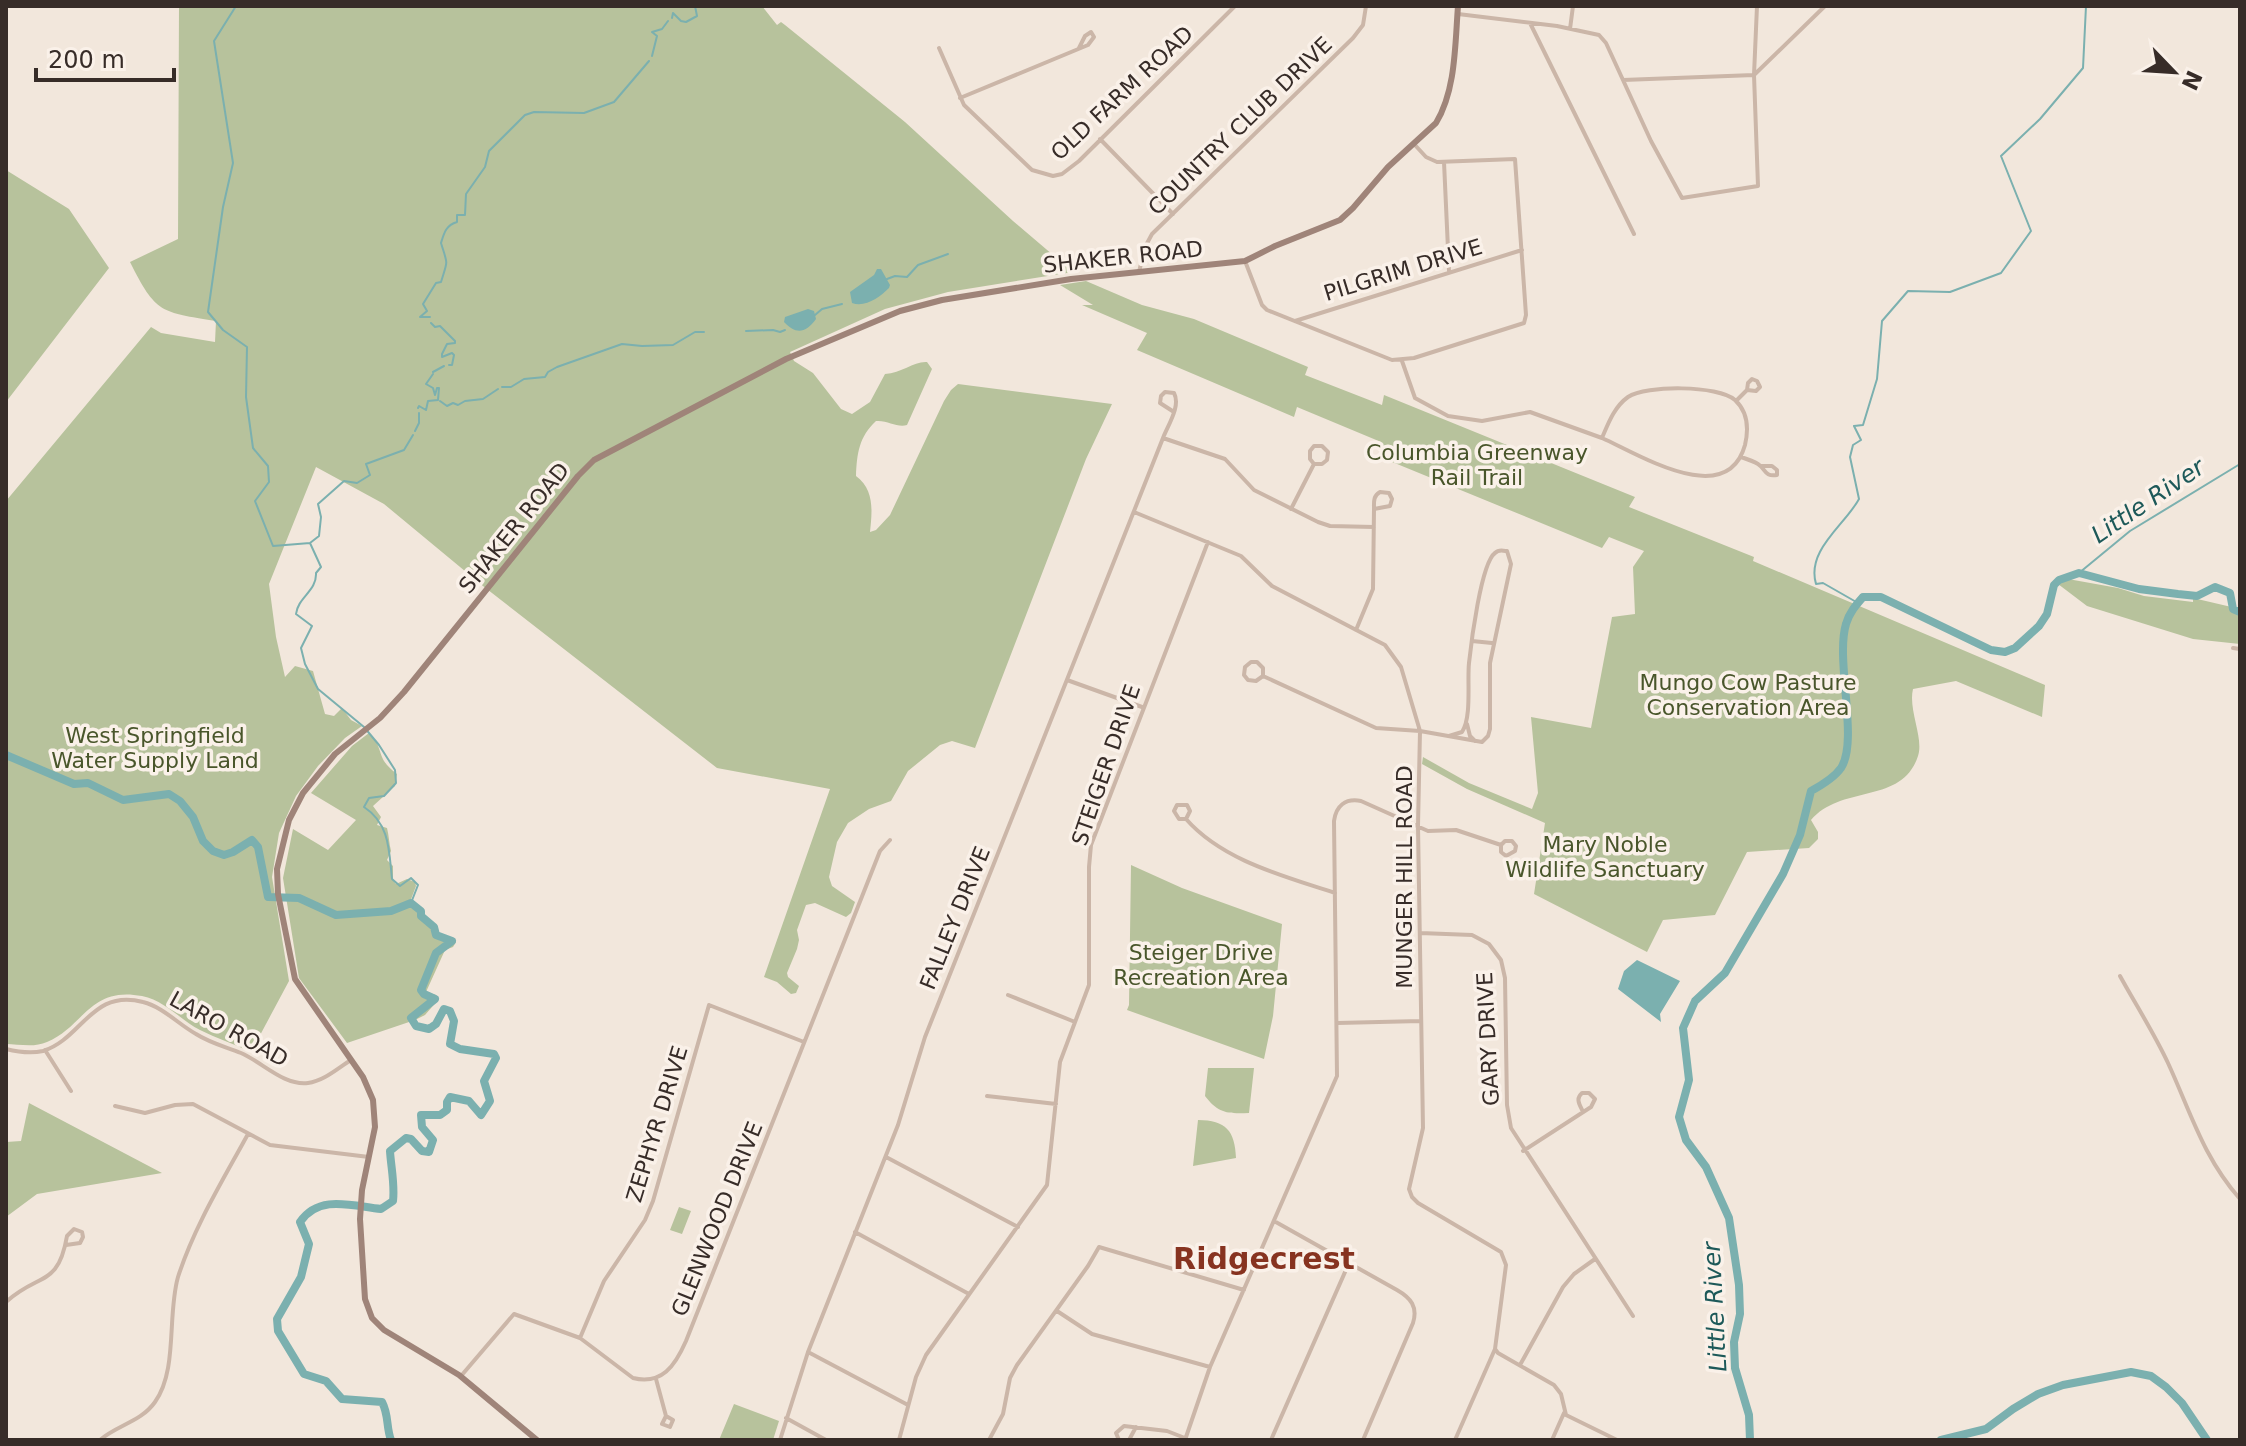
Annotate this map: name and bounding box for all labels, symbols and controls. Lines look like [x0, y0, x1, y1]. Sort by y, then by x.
street label: OLD FARM ROAD [1046, 21, 1198, 165]
scale bar [36, 32, 174, 82]
street label: COUNTRY CLUB DRIVE [1143, 32, 1337, 220]
north arrow [2134, 32, 2214, 112]
text: 200 m [48, 46, 125, 74]
text: N [2176, 67, 2207, 94]
street label: PILGRIM DRIVE [1321, 234, 1485, 306]
street label: SHAKER ROAD [1042, 236, 1204, 278]
park label: Columbia Greenway Rail Trail [1366, 440, 1588, 490]
water label: Little River [2086, 452, 2212, 549]
street label: SHAKER ROAD [454, 458, 574, 598]
park label: Mungo Cow Pasture Conservation Area [1640, 670, 1856, 720]
street label: STEIGER DRIVE [1067, 681, 1145, 849]
park label: West Springfield Water Supply Land [51, 723, 259, 773]
street label: MUNGER HILL ROAD [1392, 765, 1417, 989]
park label: Mary Noble Wildlife Sanctuary [1505, 832, 1705, 882]
street label: FALLEY DRIVE [915, 843, 995, 993]
park label: Steiger Drive Recreation Area [1113, 940, 1289, 990]
street label: GARY DRIVE [1472, 971, 1504, 1107]
street label: LARO ROAD [165, 986, 293, 1072]
street label: ZEPHYR DRIVE [621, 1043, 693, 1205]
street label: GLENWOOD DRIVE [667, 1118, 767, 1320]
water label: Little River [1698, 1239, 1732, 1373]
district label: Ridgecrest [1173, 1241, 1355, 1276]

